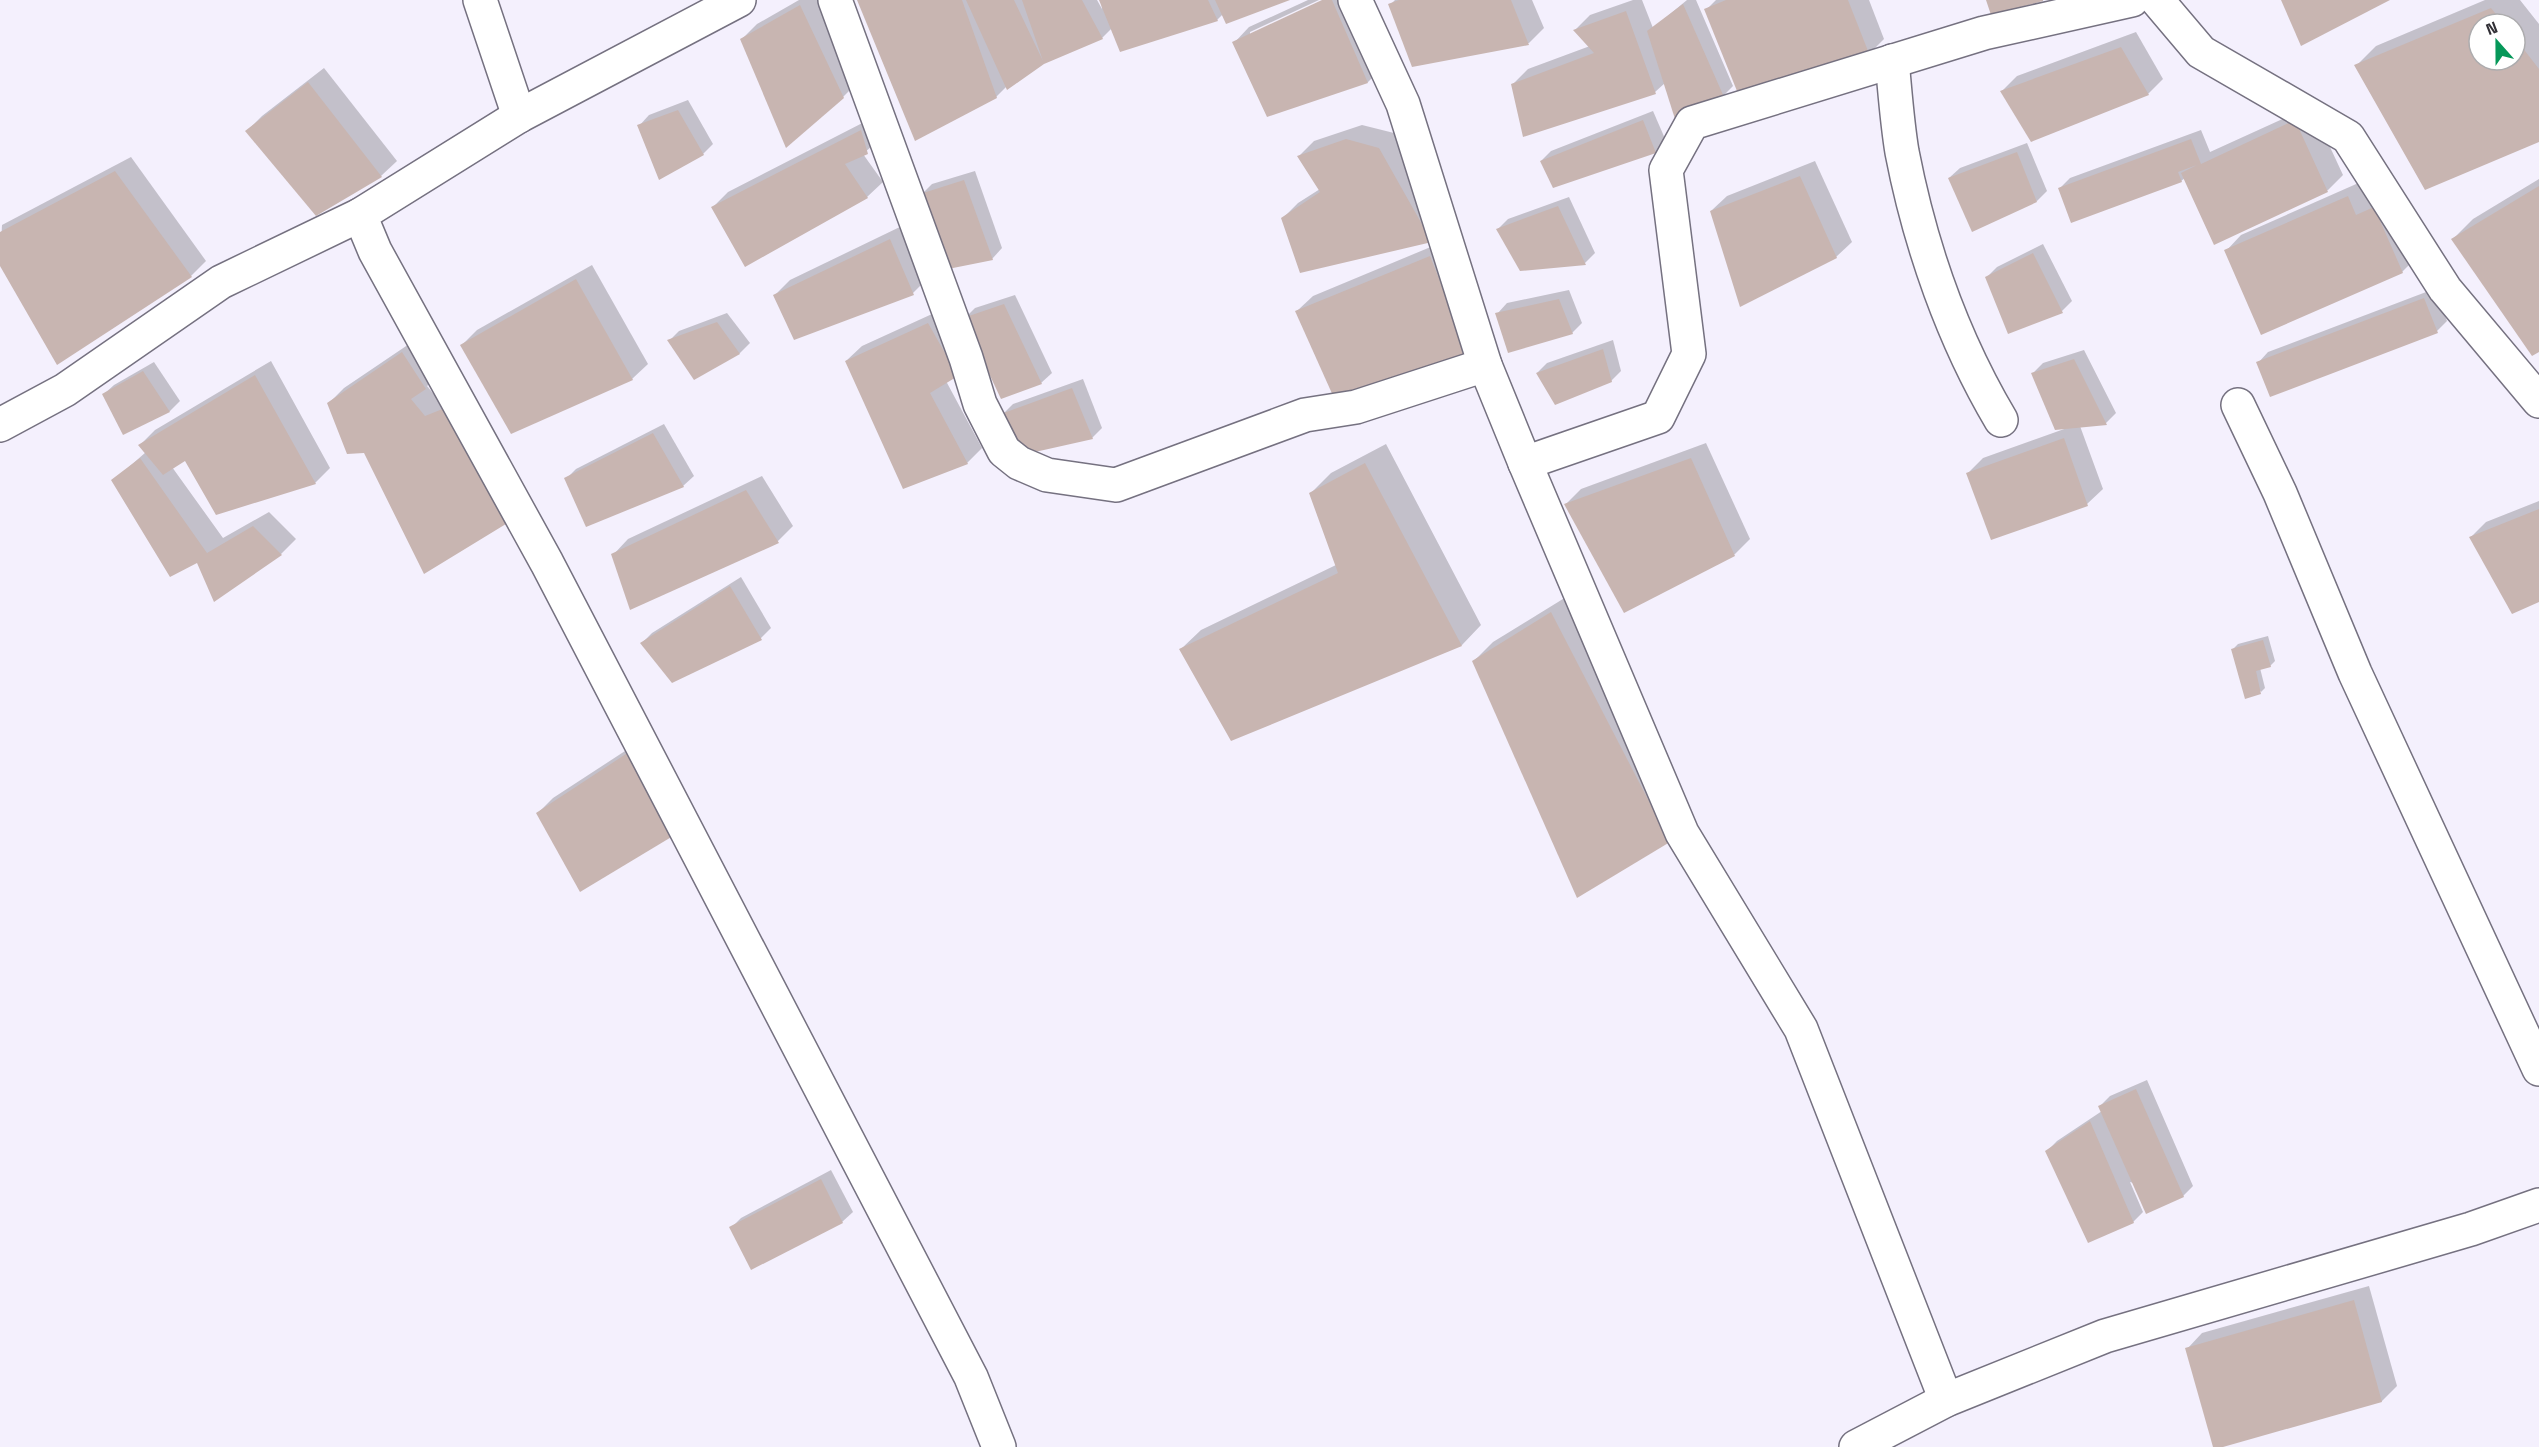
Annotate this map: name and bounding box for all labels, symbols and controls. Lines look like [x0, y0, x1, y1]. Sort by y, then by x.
north arrow [2467, 12, 2527, 72]
text: N [2483, 17, 2501, 40]

